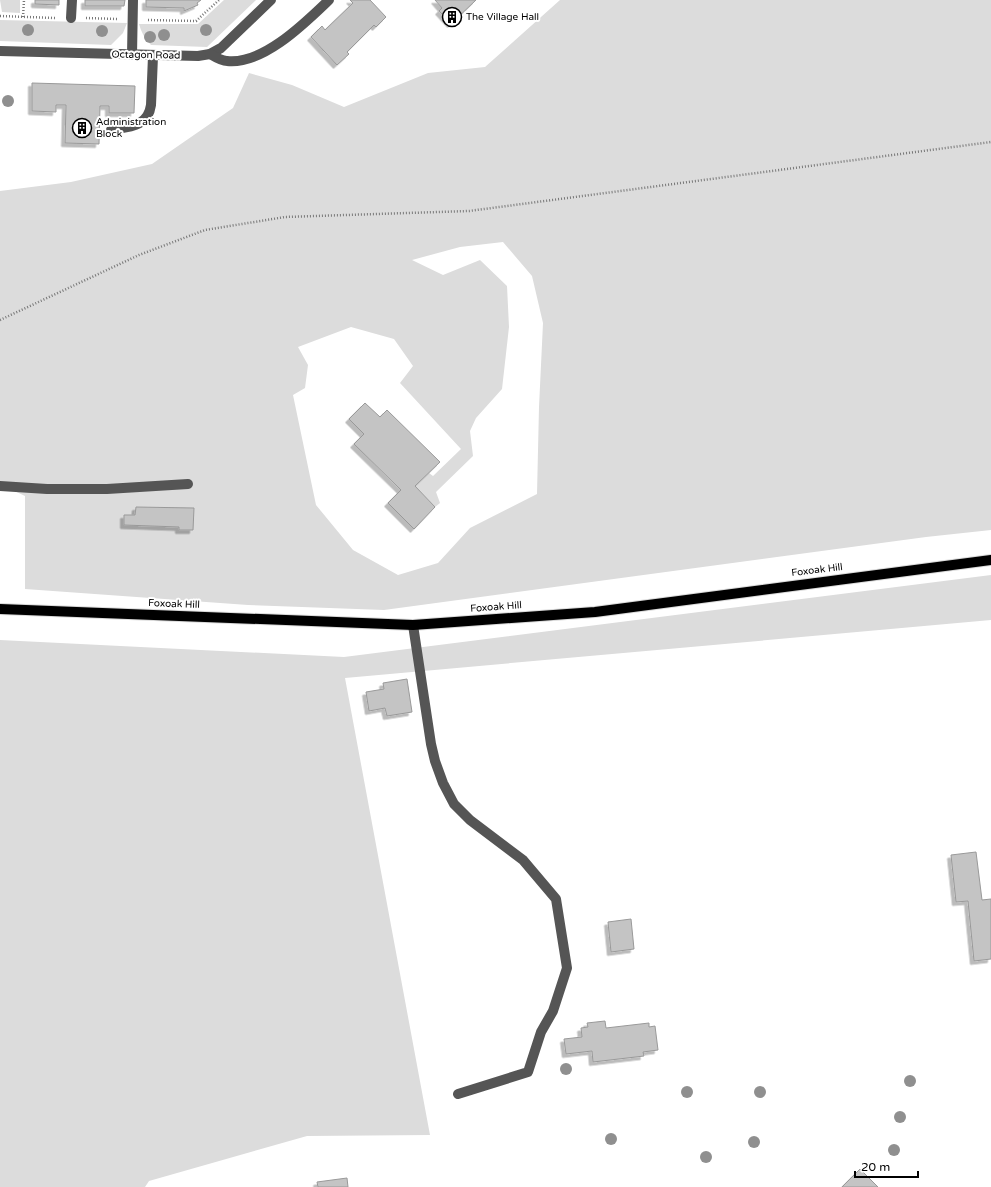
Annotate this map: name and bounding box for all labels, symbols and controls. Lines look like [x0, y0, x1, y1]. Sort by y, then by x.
building icon: The Village Hall [441, 6, 463, 28]
place label: The Village Hall [466, 11, 539, 23]
street label: Octagon Road [111, 48, 181, 62]
place label: Administration Block [96, 116, 166, 140]
building icon: Administration Block [71, 117, 93, 139]
street label: Foxoak Hill [791, 561, 843, 579]
street label: Foxoak Hill [148, 597, 200, 611]
street label: Foxoak Hill [470, 599, 522, 615]
scale bar [855, 1153, 918, 1179]
text: 20 m [861, 1160, 890, 1174]

